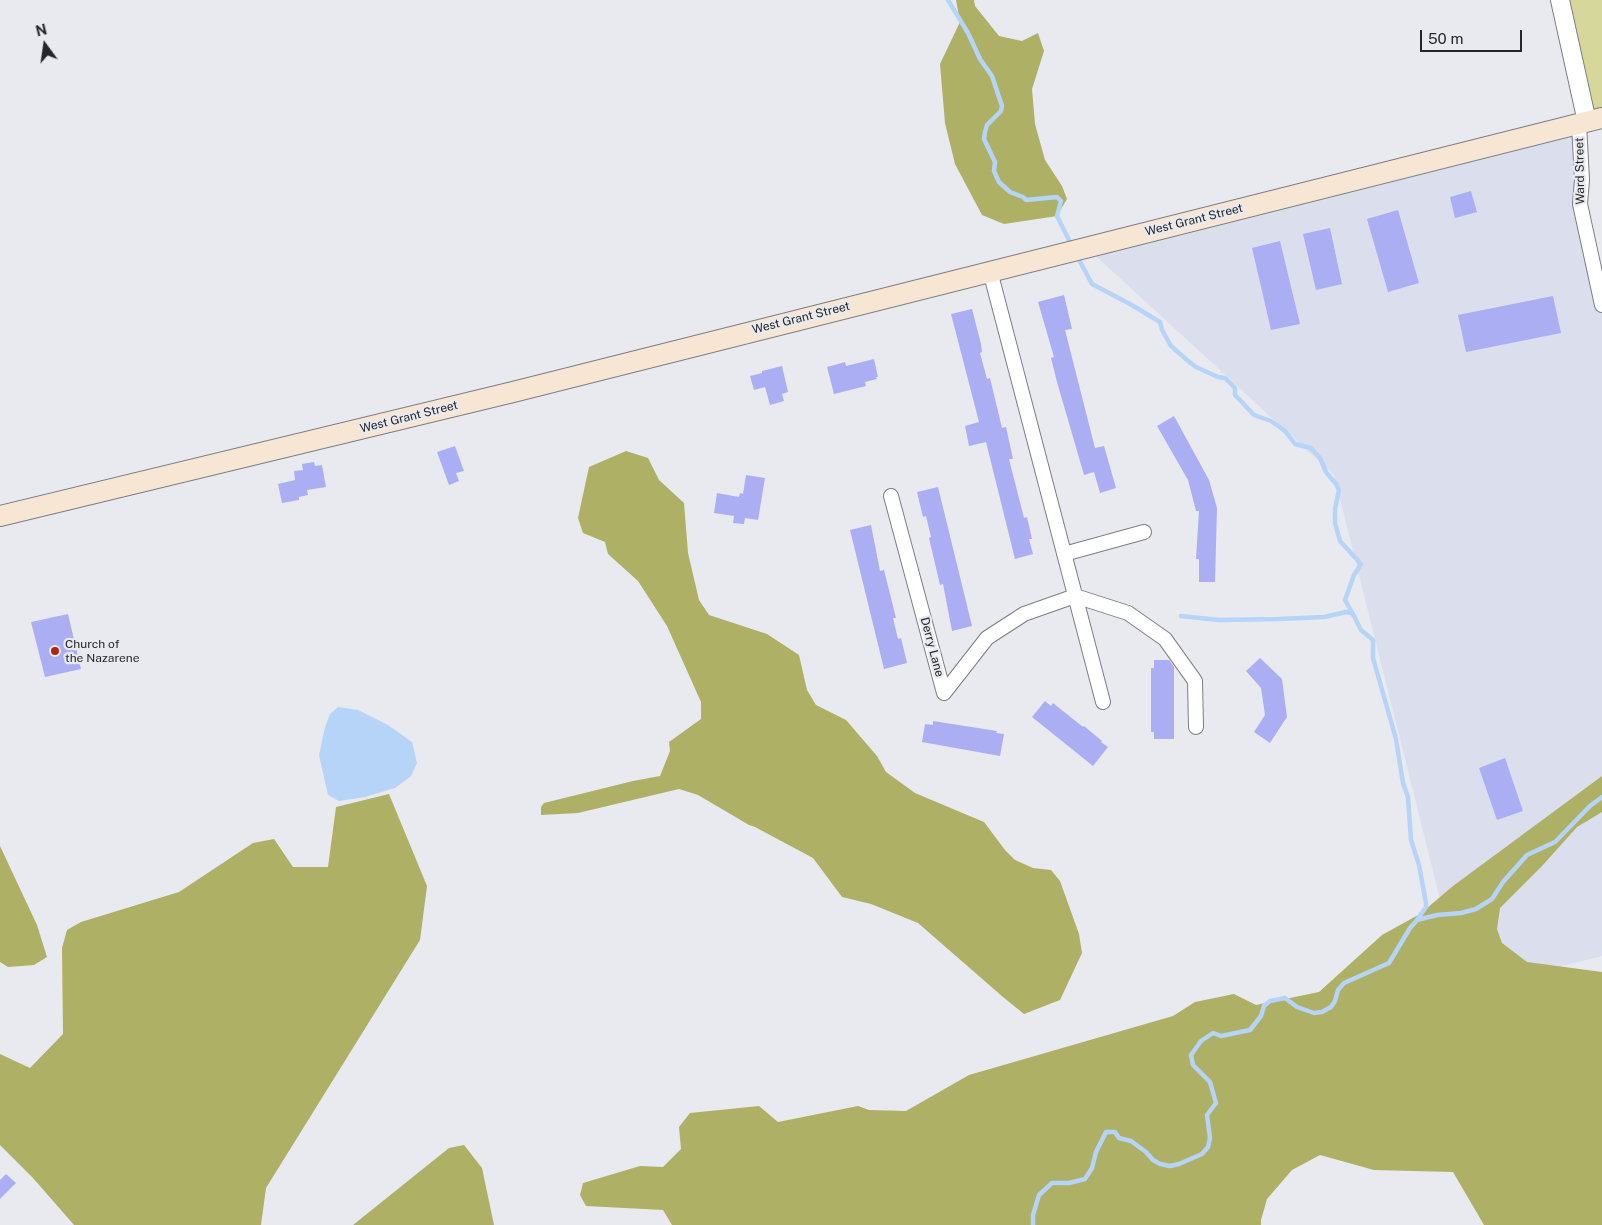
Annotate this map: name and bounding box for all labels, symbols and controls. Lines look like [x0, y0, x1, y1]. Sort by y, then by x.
north arrow [20, 20, 70, 70]
scale bar [1422, 20, 1524, 52]
text: N [34, 21, 49, 40]
text: 50 m [1428, 30, 1463, 47]
street label: Ward Street [1572, 137, 1588, 205]
street label: West Grant Street [1144, 201, 1244, 239]
street label: West Grant Street [751, 299, 851, 337]
street label: West Grant Street [359, 398, 459, 436]
street label: Derry Lane [917, 616, 947, 678]
place label: Church of the Nazarene [65, 637, 140, 665]
marker: Church of the Nazarene [49, 645, 61, 657]

